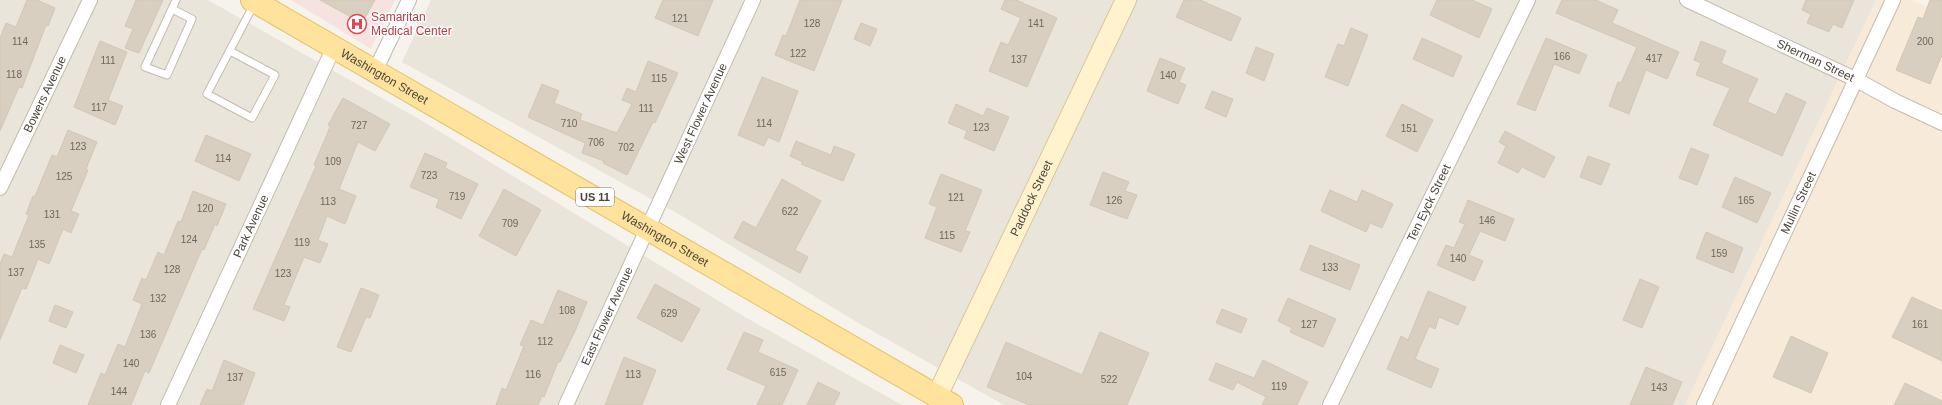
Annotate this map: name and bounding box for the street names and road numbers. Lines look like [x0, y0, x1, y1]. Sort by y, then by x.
street label: Sherman Street [1774, 36, 1857, 85]
street label: Washington Street [338, 46, 431, 108]
street label: Bowers Avenue [21, 53, 69, 135]
street label: West Flower Avenue [671, 61, 730, 166]
street label: Paddock Street [1007, 158, 1056, 238]
street label: Ten Eyck Street [1404, 161, 1454, 244]
street label: Mullin Street [1778, 169, 1819, 236]
road number: US 11 [576, 188, 614, 206]
street label: Park Avenue [230, 192, 272, 260]
street label: Washington Street [619, 208, 712, 270]
street label: East Flower Avenue [578, 264, 636, 367]

